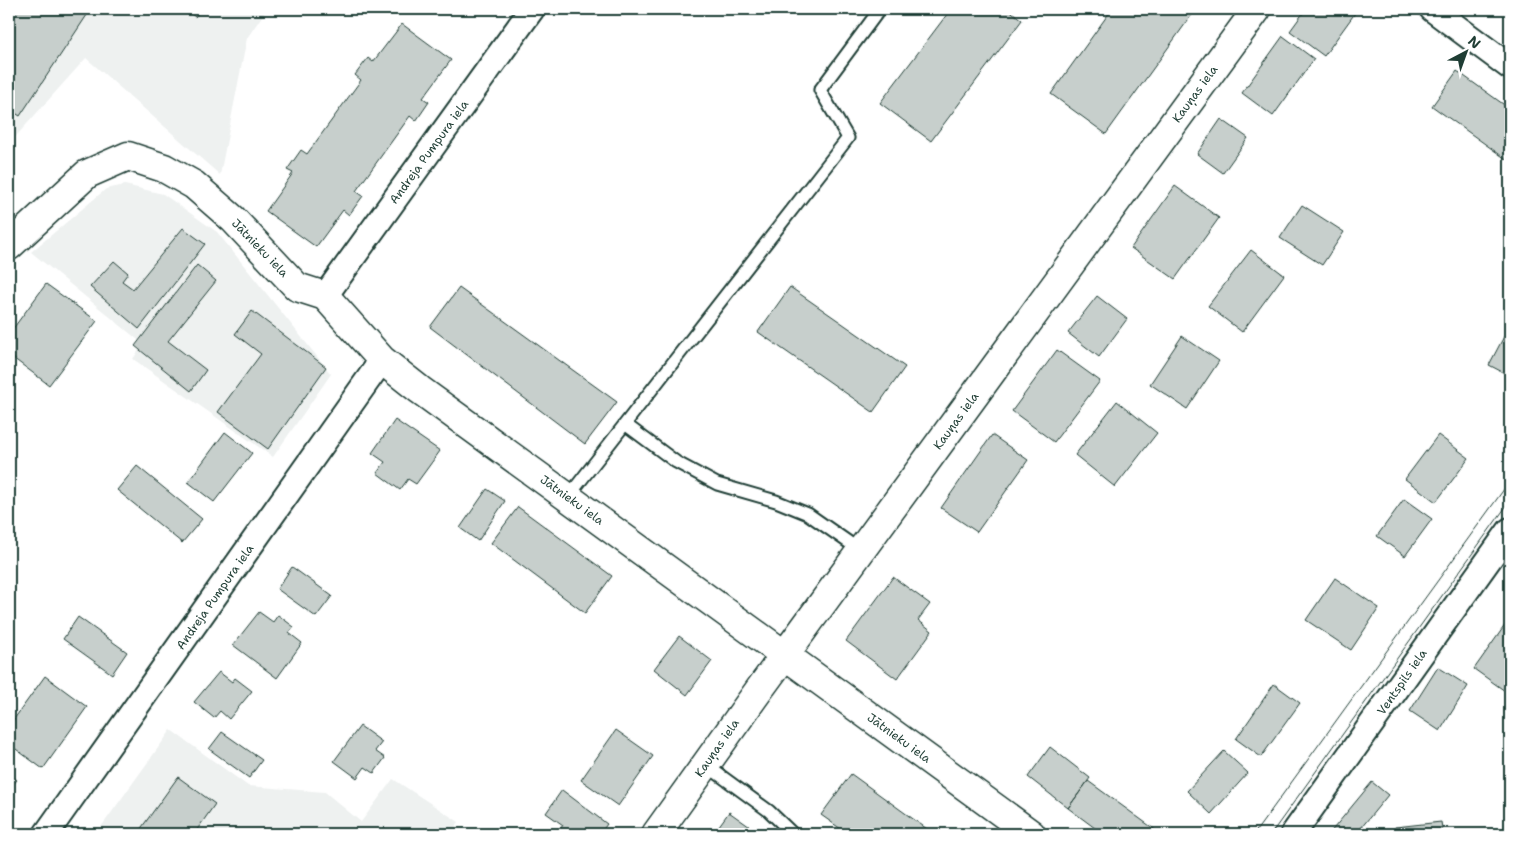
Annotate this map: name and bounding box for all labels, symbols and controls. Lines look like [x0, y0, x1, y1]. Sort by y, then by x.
north arrow [1442, 28, 1492, 78]
text: N [1464, 32, 1485, 53]
street label: Kauņas iela [1169, 62, 1222, 126]
street label: Andreja Pumpura iela [386, 96, 472, 207]
street label: Jātnieku iela [228, 215, 292, 281]
street label: Kauņas iela [930, 389, 983, 453]
street label: Jātnieku iela [537, 471, 608, 529]
street label: Andreja Pumpura iela [173, 541, 258, 653]
street label: Ventspils iela [1373, 646, 1431, 718]
street label: Jātnieku iela [864, 709, 935, 767]
street label: Kauņas iela [691, 715, 743, 780]

